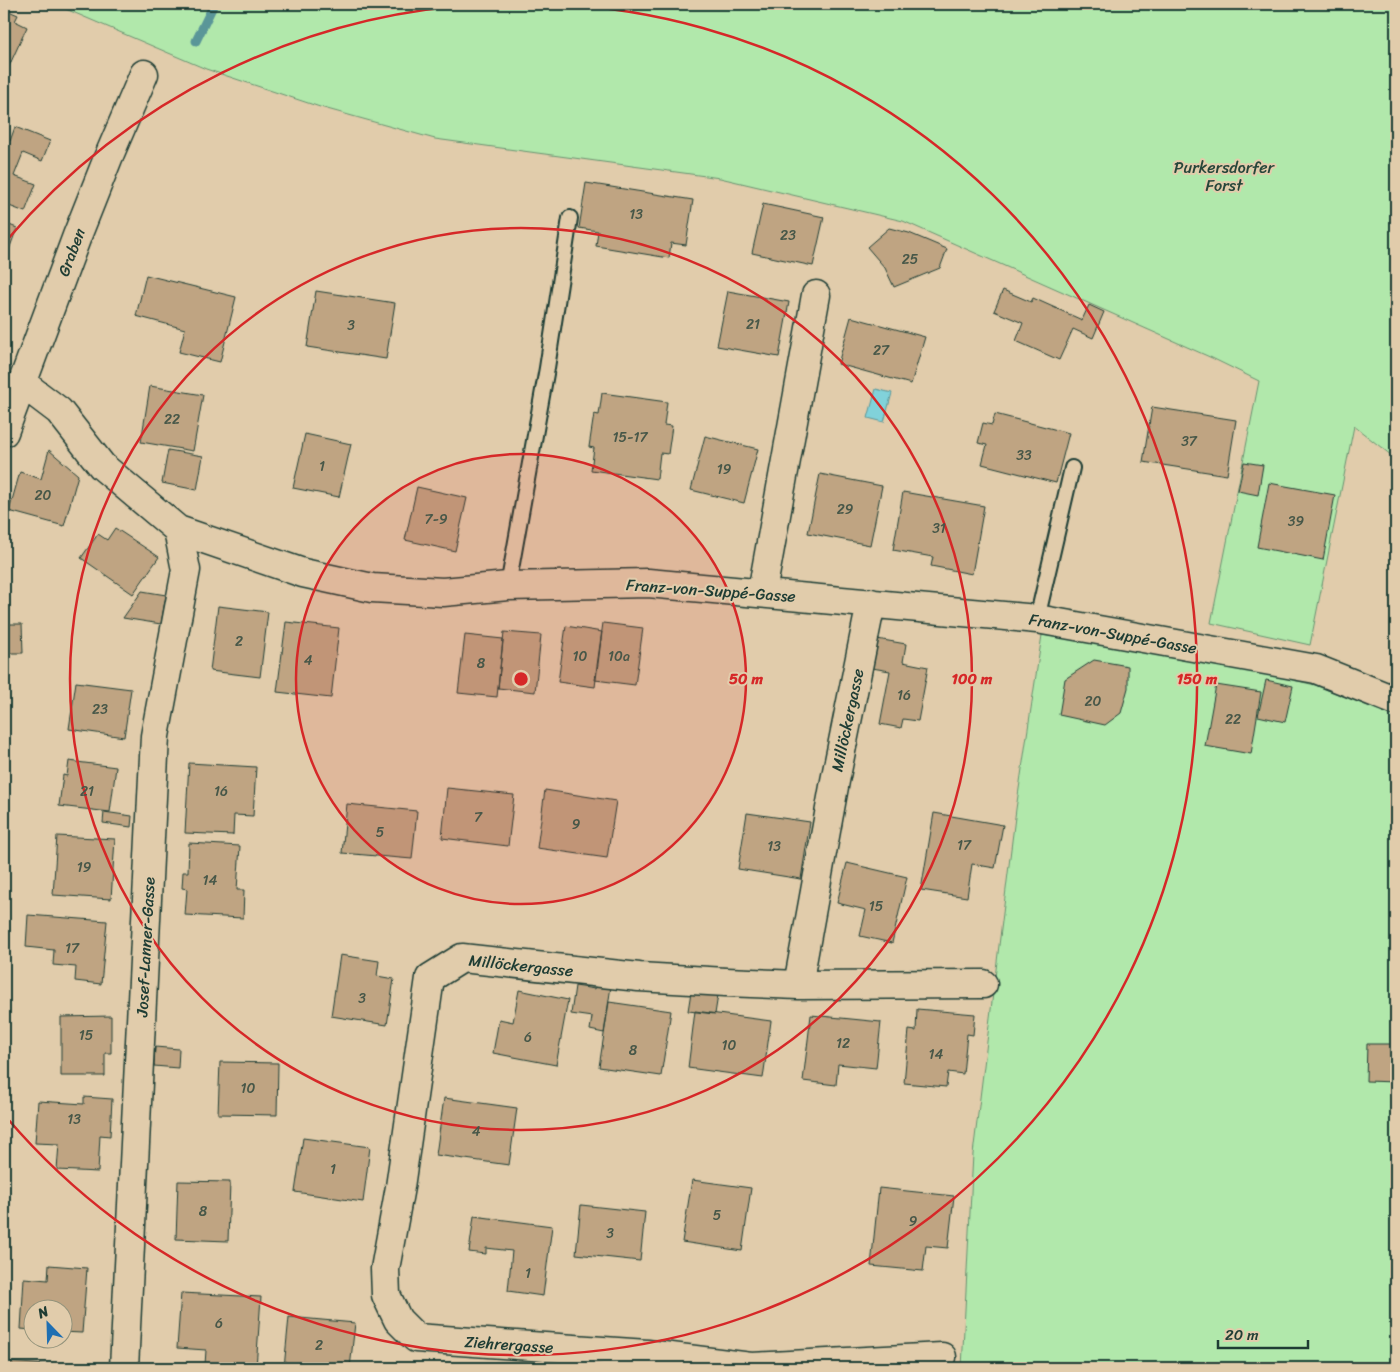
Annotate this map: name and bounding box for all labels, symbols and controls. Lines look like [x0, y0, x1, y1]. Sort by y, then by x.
park label: Purkersdorfer Forst [1174, 153, 1276, 200]
house number: 13 [629, 202, 643, 227]
street label: Graben [49, 223, 94, 281]
house number: 23 [780, 223, 796, 248]
house number: 25 [902, 247, 919, 272]
house number: 21 [746, 312, 760, 337]
house number: 3 [347, 313, 355, 338]
house number: 27 [873, 338, 890, 363]
house number: 22 [164, 407, 180, 432]
house number: 15-17 [612, 425, 649, 450]
house number: 37 [1181, 429, 1198, 454]
house number: 33 [1016, 443, 1032, 468]
house number: 1 [319, 454, 325, 479]
house number: 19 [717, 457, 732, 482]
house number: 20 [35, 483, 52, 508]
house number: 29 [837, 497, 854, 522]
house number: 7-9 [424, 507, 448, 532]
house number: 39 [1288, 509, 1305, 534]
house number: 31 [932, 516, 946, 541]
street label: Franz-von-Suppé-Gasse [625, 570, 797, 611]
street label: Franz-von-Suppé-Gasse [1027, 604, 1199, 663]
house number: 2 [235, 629, 243, 654]
house number: 10 [573, 644, 588, 669]
house number: 10a [608, 644, 630, 669]
house number: 4 [304, 648, 313, 673]
house number: 8 [477, 651, 486, 676]
text: 50 m [729, 666, 764, 692]
street label: Millöckergasse [822, 666, 873, 774]
text: 100 m [952, 666, 993, 692]
text: 150 m [1177, 666, 1218, 692]
centre of rings [512, 670, 530, 688]
house number: 16 [897, 683, 911, 708]
house number: 20 [1085, 689, 1102, 714]
house number: 23 [92, 697, 108, 722]
house number: 22 [1225, 707, 1241, 732]
house number: 21 [80, 779, 94, 804]
house number: 16 [214, 779, 228, 804]
house number: 7 [474, 805, 483, 830]
house number: 9 [572, 812, 581, 837]
house number: 5 [376, 820, 385, 845]
house number: 17 [957, 833, 972, 858]
house number: 13 [767, 834, 781, 859]
house number: 19 [77, 855, 92, 880]
house number: 14 [203, 868, 218, 893]
street label: Josef-Lanner-Gasse [127, 876, 164, 1019]
house number: 15 [869, 894, 884, 919]
house number: 17 [65, 936, 80, 961]
street label: Millöckergasse [467, 946, 575, 985]
house number: 3 [358, 986, 366, 1011]
house number: 15 [79, 1023, 94, 1048]
house number: 6 [524, 1025, 532, 1050]
house number: 12 [836, 1031, 850, 1056]
house number: 10 [722, 1033, 737, 1058]
house number: 8 [629, 1038, 638, 1063]
house number: 14 [929, 1042, 944, 1067]
house number: 10 [241, 1076, 256, 1101]
house number: 13 [67, 1107, 81, 1132]
house number: 4 [472, 1119, 481, 1144]
house number: 1 [330, 1157, 336, 1182]
house number: 8 [199, 1199, 208, 1224]
house number: 5 [713, 1203, 722, 1228]
house number: 9 [909, 1209, 918, 1234]
house number: 3 [606, 1221, 614, 1246]
house number: 1 [525, 1261, 531, 1286]
text: N [33, 1299, 53, 1326]
north arrow [22, 1300, 72, 1350]
house number: 6 [215, 1311, 223, 1336]
scale bar [1218, 1317, 1308, 1349]
text: 20 m [1225, 1322, 1259, 1348]
street label: Ziehrergasse [464, 1327, 554, 1362]
house number: 2 [315, 1333, 323, 1358]

